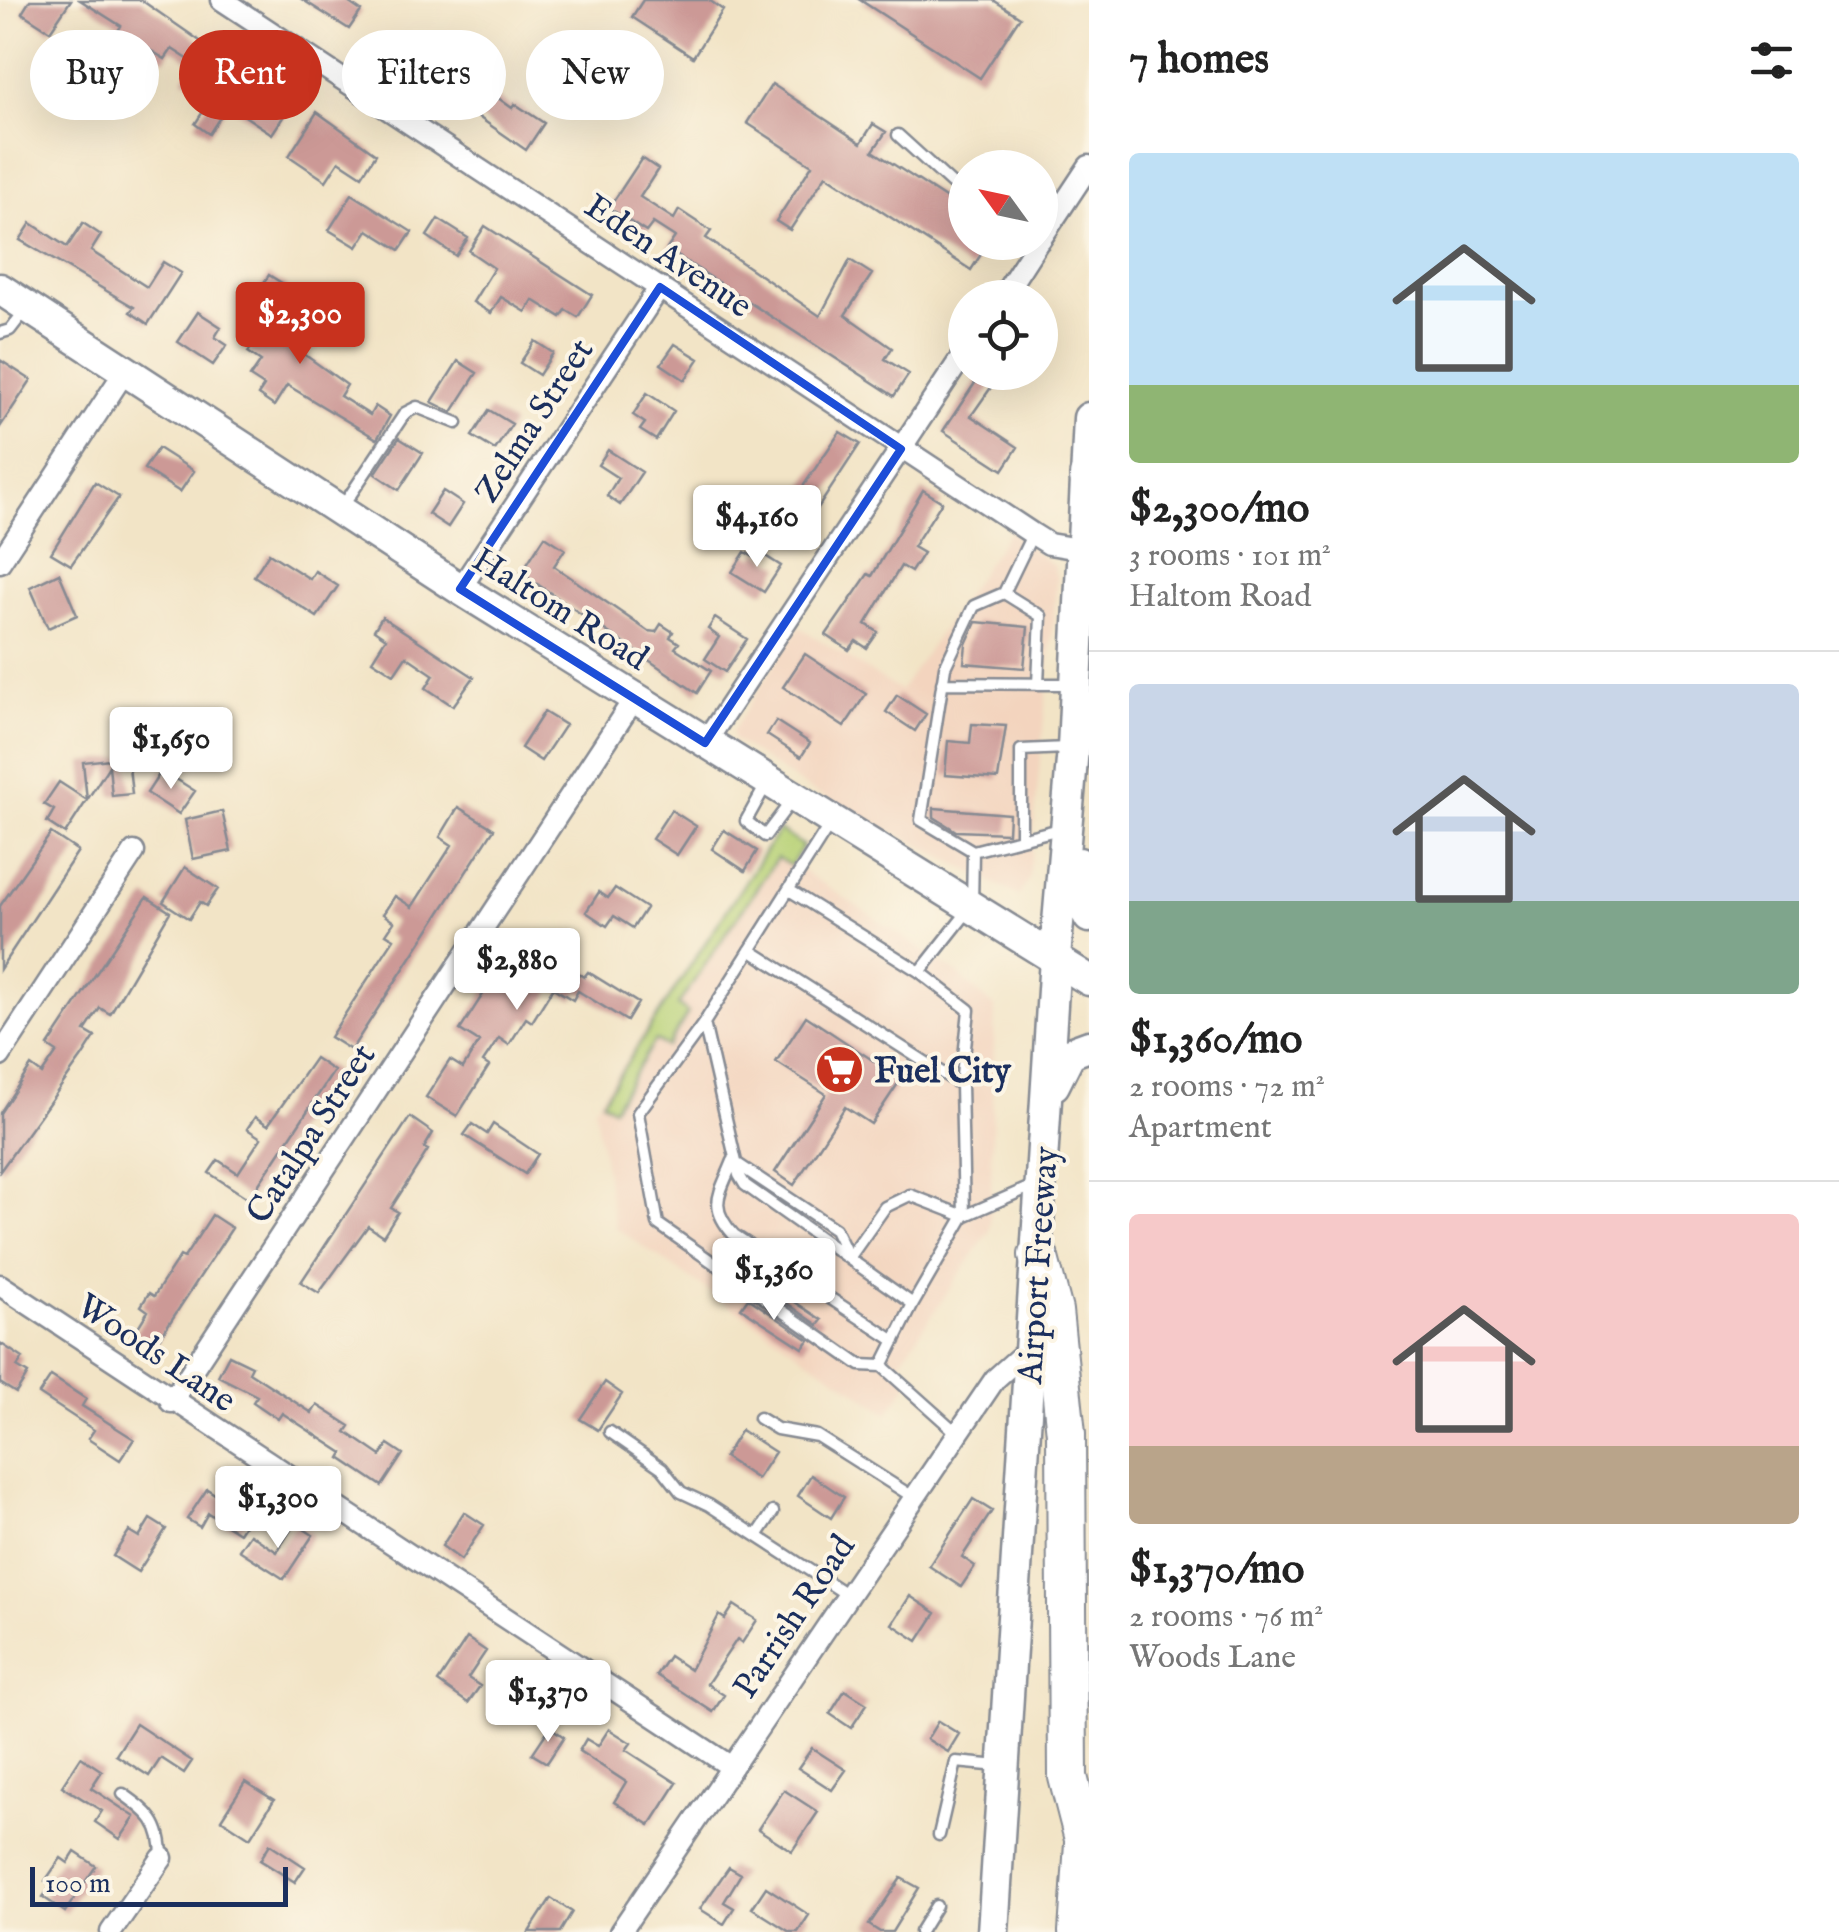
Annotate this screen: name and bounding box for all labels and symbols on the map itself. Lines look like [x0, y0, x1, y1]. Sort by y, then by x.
north arrow [948, 150, 1058, 260]
street label: Eden Avenue [575, 185, 760, 329]
pin: $2,300 [219, 282, 381, 367]
street label: Zelma Street [465, 331, 605, 512]
pin: $4,160 [676, 485, 838, 570]
street label: Haltom Road [463, 538, 656, 682]
pin: $1,650 [90, 707, 252, 792]
pin: $2,880 [436, 928, 598, 1013]
street label: Catalpa Street [237, 1036, 387, 1233]
supermarket icon: Fuel City [813, 1044, 865, 1096]
place label: Fuel City [874, 1050, 1012, 1095]
street label: Airport Freeway [1009, 1144, 1070, 1386]
pin: $1,360 [693, 1238, 855, 1323]
street label: Woods Lane [67, 1284, 244, 1424]
pin: $1,300 [197, 1466, 359, 1551]
street label: Parrish Road [724, 1527, 866, 1708]
pin: $1,370 [467, 1660, 629, 1745]
scale bar [30, 1862, 288, 1906]

